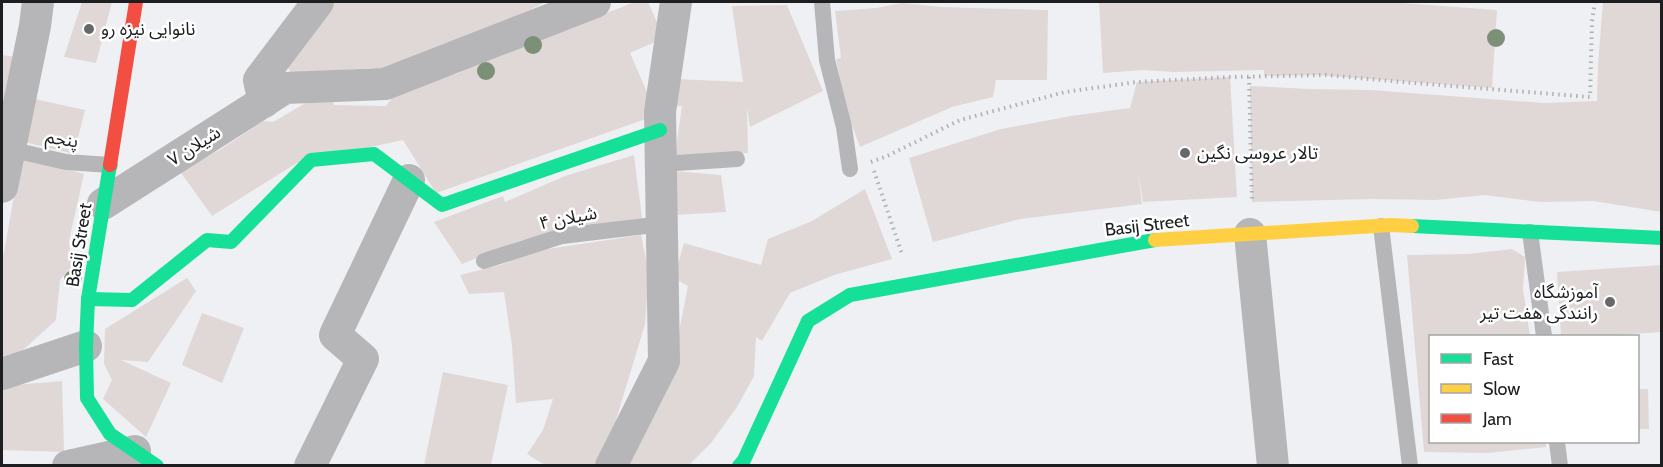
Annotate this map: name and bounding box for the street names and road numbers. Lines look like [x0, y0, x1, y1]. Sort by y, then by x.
street label: شیلان ۷ [163, 121, 225, 171]
street label: پنجم [44, 126, 80, 154]
street label: Basij Street [62, 201, 96, 289]
street label: شیلان ۴ [537, 202, 599, 234]
street label: Basij Street [1104, 209, 1190, 241]

